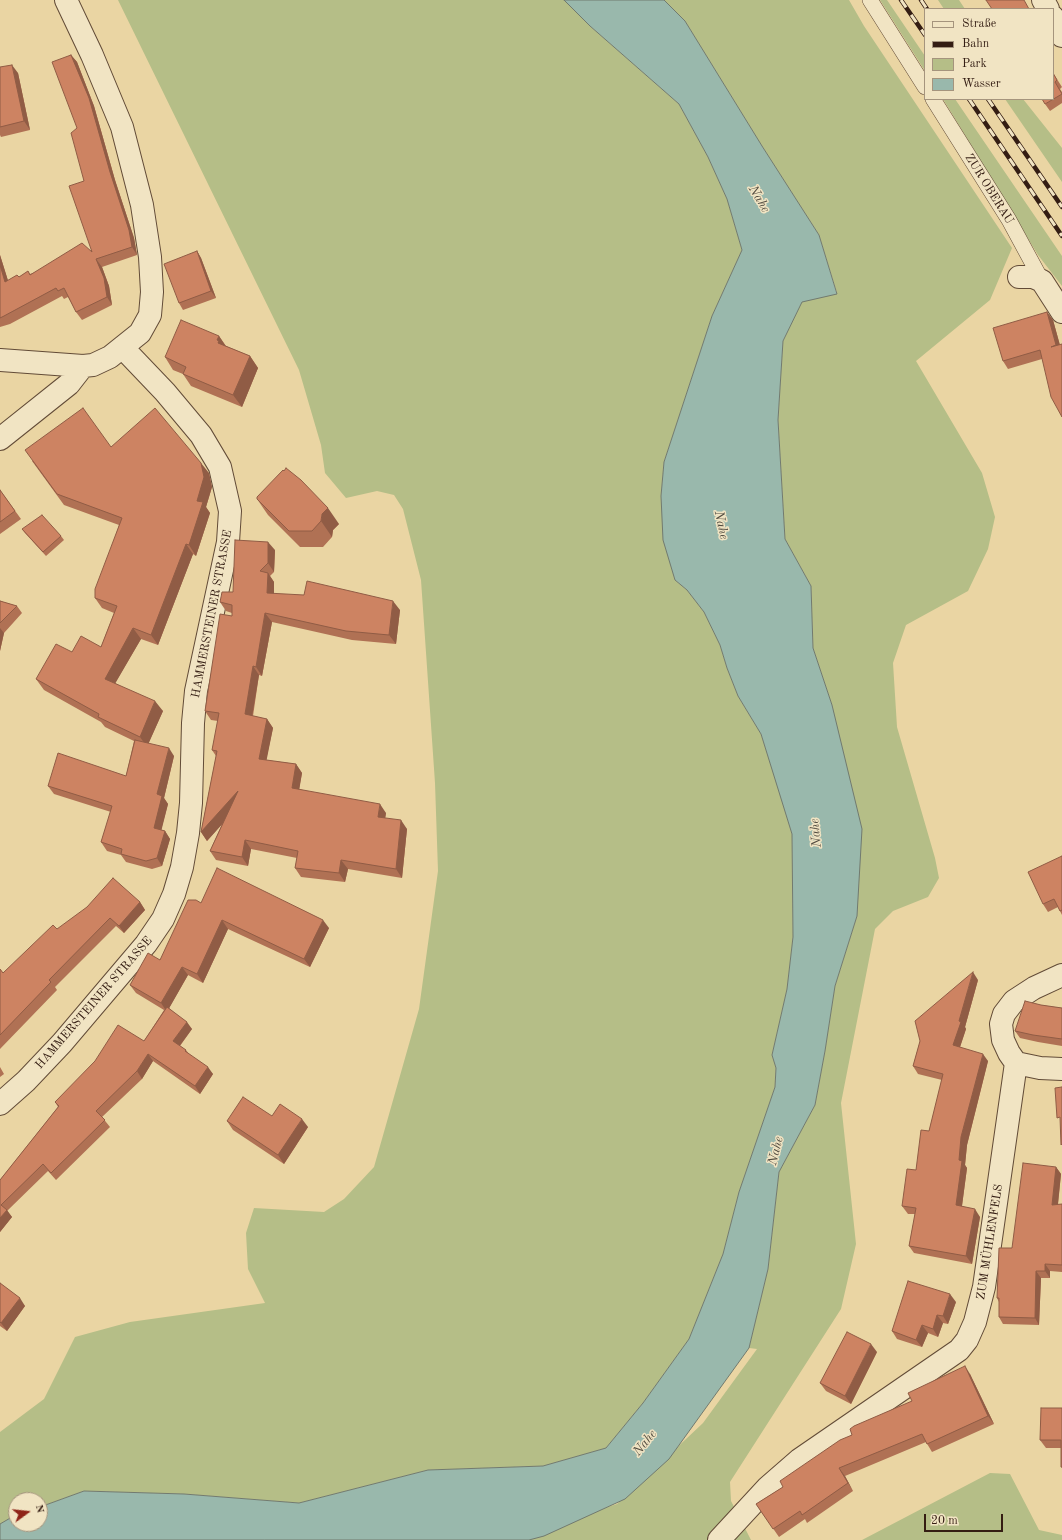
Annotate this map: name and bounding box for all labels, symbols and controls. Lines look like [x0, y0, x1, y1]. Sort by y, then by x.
legend [924, 8, 1054, 100]
text: Straße [962, 18, 996, 30]
text: Bahn [962, 38, 989, 50]
text: Park [962, 58, 987, 70]
text: Wasser [962, 78, 1001, 90]
street label: ZUR OBERAU [962, 151, 1016, 227]
water label: Nahe [745, 182, 773, 216]
water label: Nahe [710, 509, 732, 541]
street label: HAMMERSTEINER STRASSE [189, 529, 235, 699]
water label: Nahe [807, 818, 825, 848]
street label: HAMMERSTEINER STRASSE [32, 934, 156, 1072]
water label: Nahe [765, 1135, 787, 1167]
street label: ZUM MÜHLENFELS [974, 1183, 1006, 1301]
water label: Nahe [630, 1427, 660, 1459]
north arrow [8, 1492, 48, 1532]
text: N [33, 1504, 46, 1515]
scale bar [926, 1506, 1005, 1532]
text: 20 m [931, 1515, 958, 1527]

